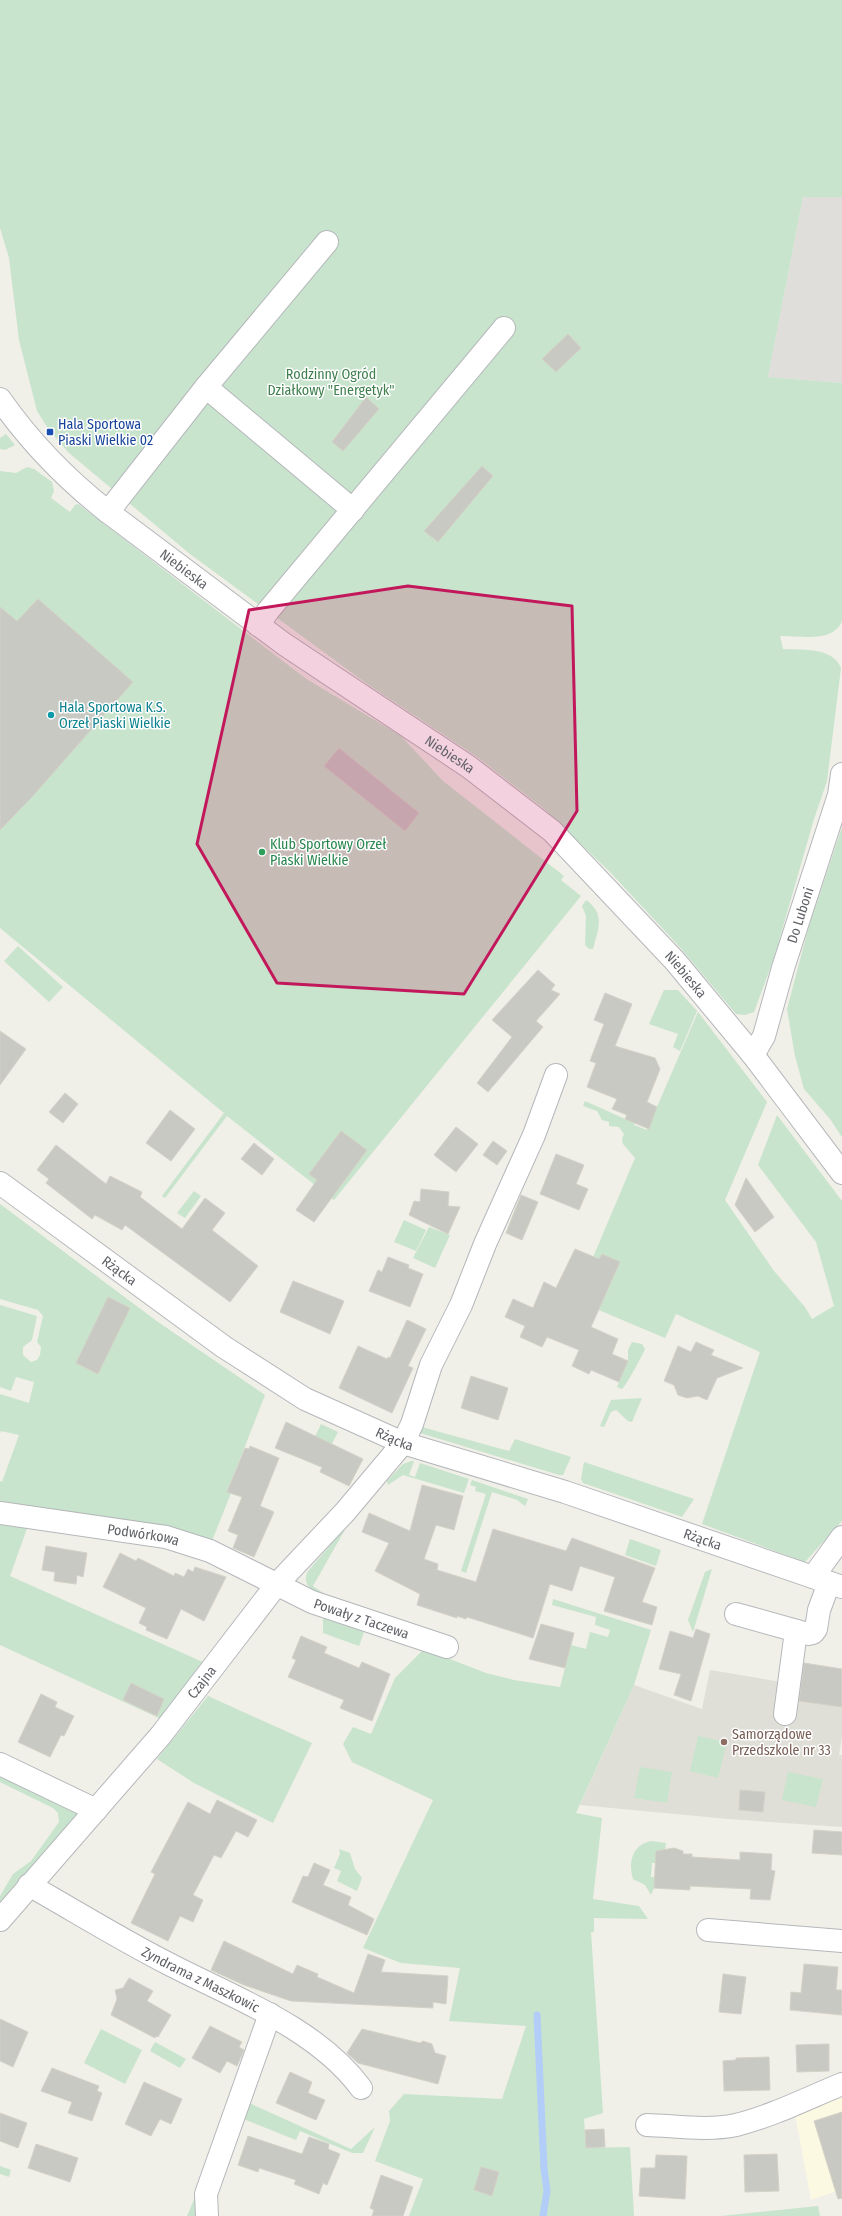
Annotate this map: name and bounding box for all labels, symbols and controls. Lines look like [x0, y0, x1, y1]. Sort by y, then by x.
park label: Rodzinny Ogród Działkowy "Energetyk" [268, 366, 394, 399]
place label: Hala Sportowa Piaski Wielkie 02 [58, 416, 153, 449]
marker: Hala Sportowa Piaski Wielkie 02 [45, 427, 55, 437]
street label: Niebieska [157, 545, 212, 593]
place label: Hala Sportowa K.S. Orzeł Piaski Wielkie [59, 699, 171, 732]
marker: Hala Sportowa K.S. Orzeł Piaski Wielkie [46, 710, 56, 720]
street label: Niebieska [422, 732, 478, 777]
place label: Klub Sportowy Orzeł Piaski Wielkie [270, 836, 387, 869]
marker: Klub Sportowy Orzeł Piaski Wielkie [257, 847, 267, 857]
street label: Do Luboni [783, 885, 817, 945]
street label: Niebieska [661, 947, 711, 1001]
street label: Rżącka [99, 1252, 140, 1289]
street label: Rżącka [373, 1423, 415, 1454]
street label: Podwórkowa [106, 1520, 182, 1549]
street label: Rżącka [681, 1525, 724, 1554]
street label: Powały z Taczewa [312, 1595, 411, 1642]
street label: Czajna [184, 1662, 220, 1702]
place label: Samorządowe Przedszkole nr 33 [732, 1726, 831, 1759]
marker: Samorządowe Przedszkole nr 33 [719, 1737, 729, 1747]
street label: Zyndrama z Maszkowic [139, 1943, 262, 2016]

